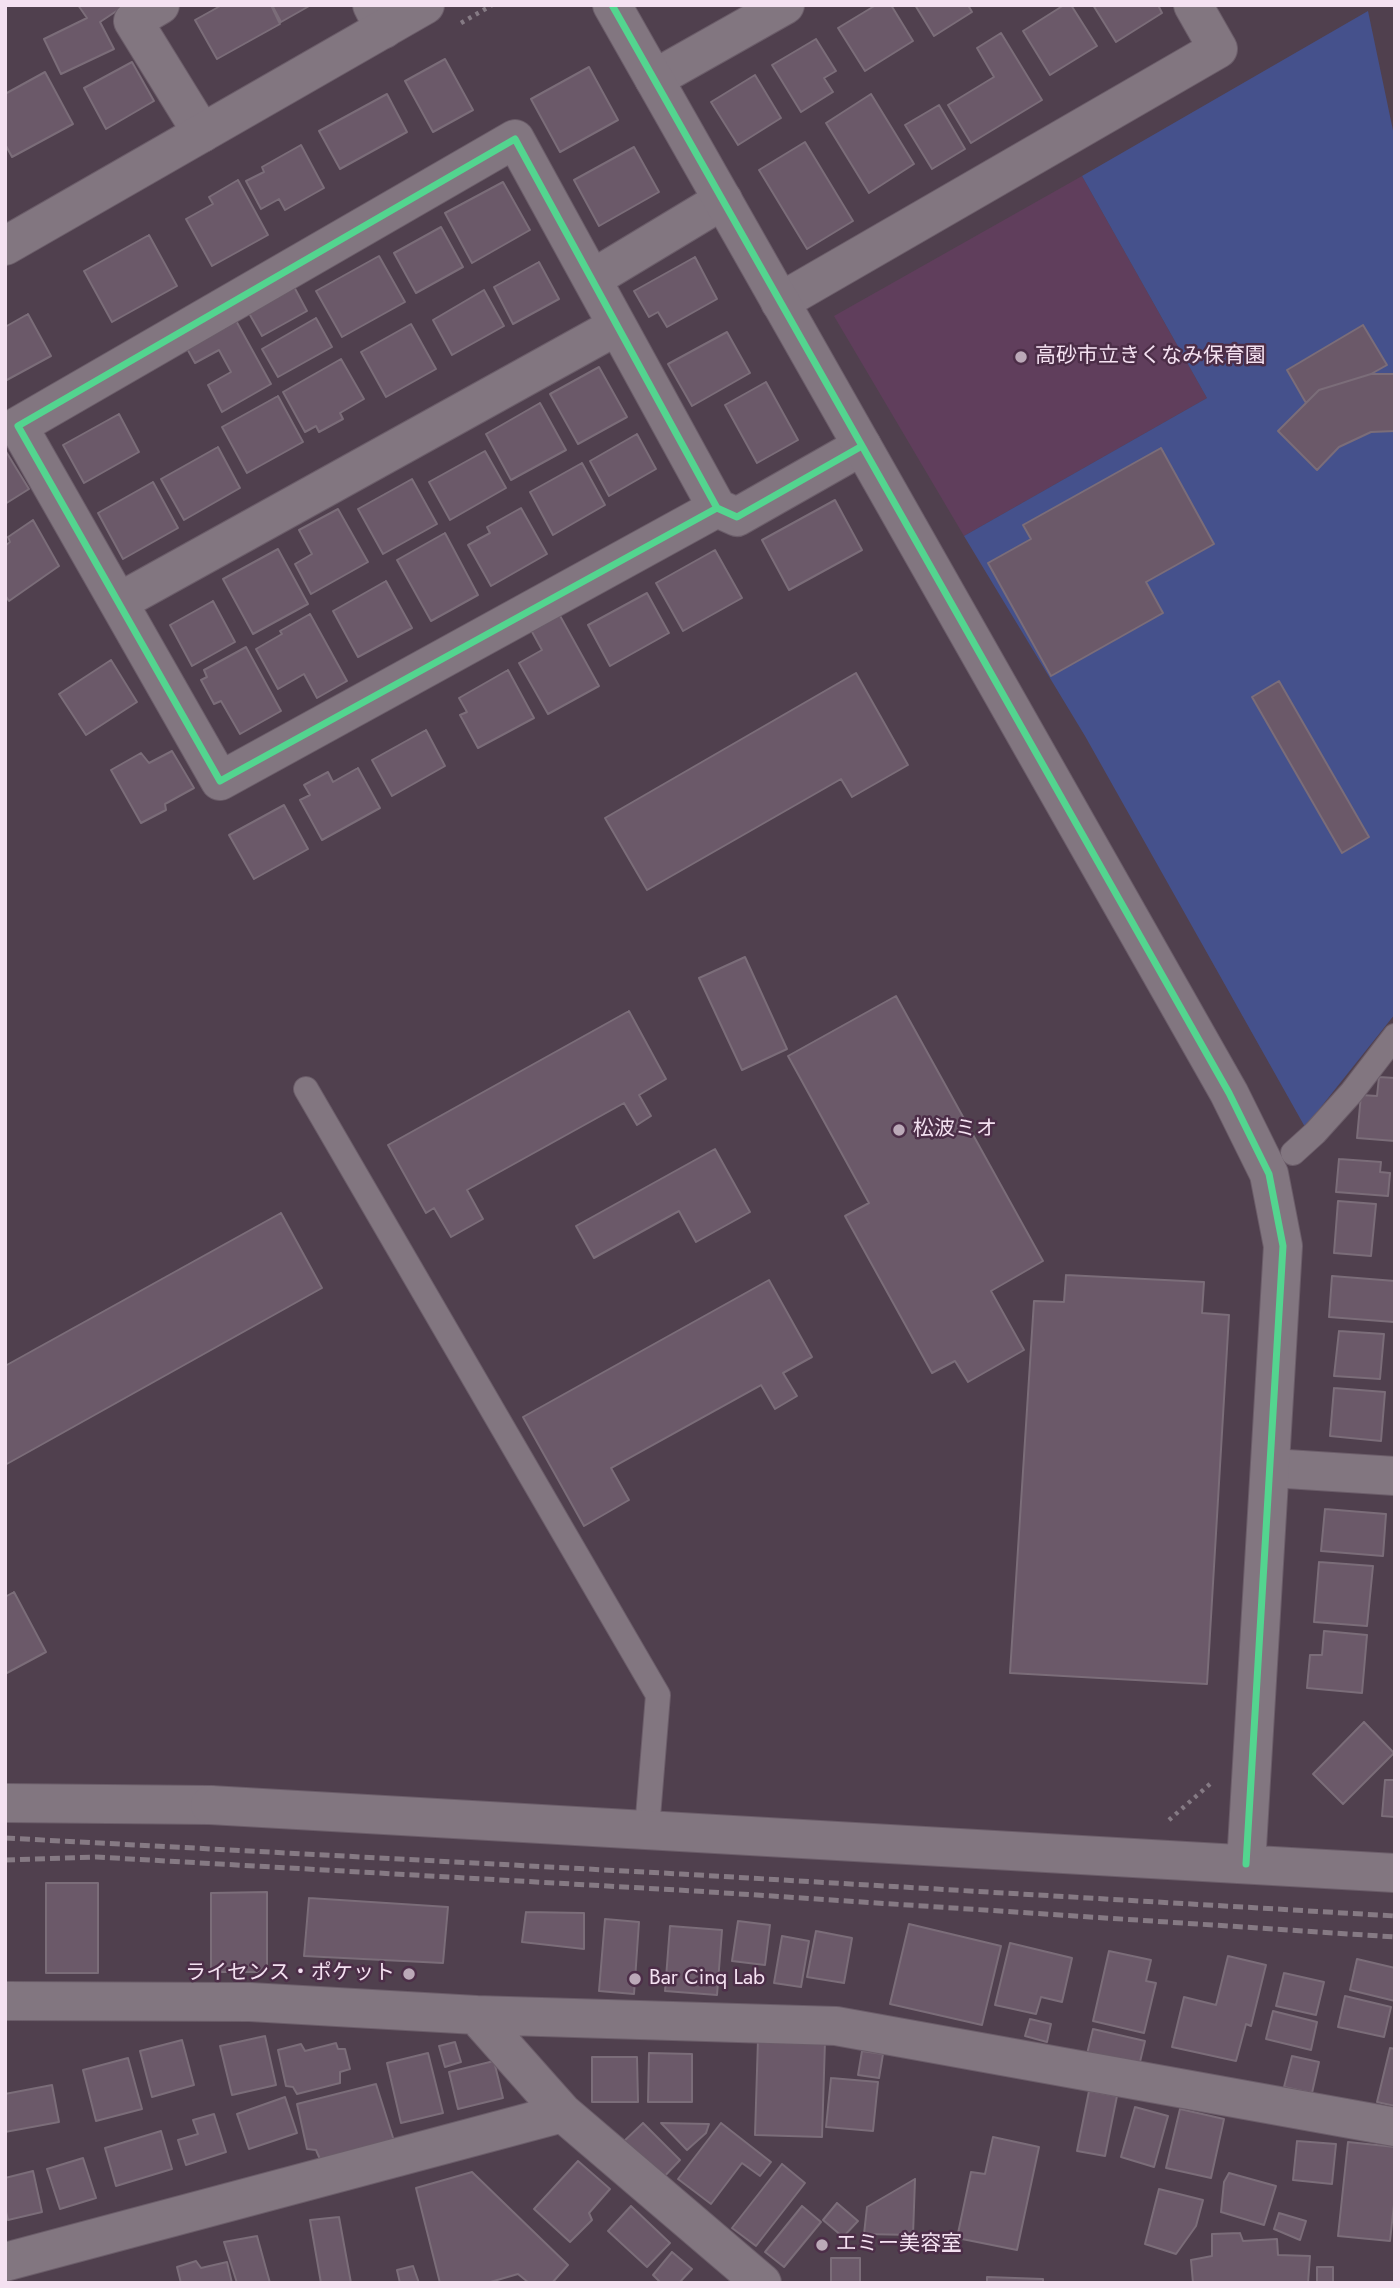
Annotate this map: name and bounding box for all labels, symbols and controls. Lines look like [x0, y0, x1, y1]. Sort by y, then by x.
place label: 高砂市立きくなみ保育園 [1035, 344, 1266, 370]
marker: 高砂市立きくなみ保育園 [1013, 349, 1029, 365]
place label: 松波ミオ [913, 1117, 997, 1143]
marker: 松波ミオ [891, 1122, 907, 1138]
place label: ライセンス・ポケット [185, 1961, 395, 1987]
marker: ライセンス・ポケット [401, 1966, 417, 1982]
place label: Bar Cinq Lab [649, 1966, 765, 1992]
marker: Bar Cinq Lab [627, 1971, 643, 1987]
place label: エミー美容室 [836, 2232, 962, 2258]
marker: エミー美容室 [814, 2237, 830, 2253]

